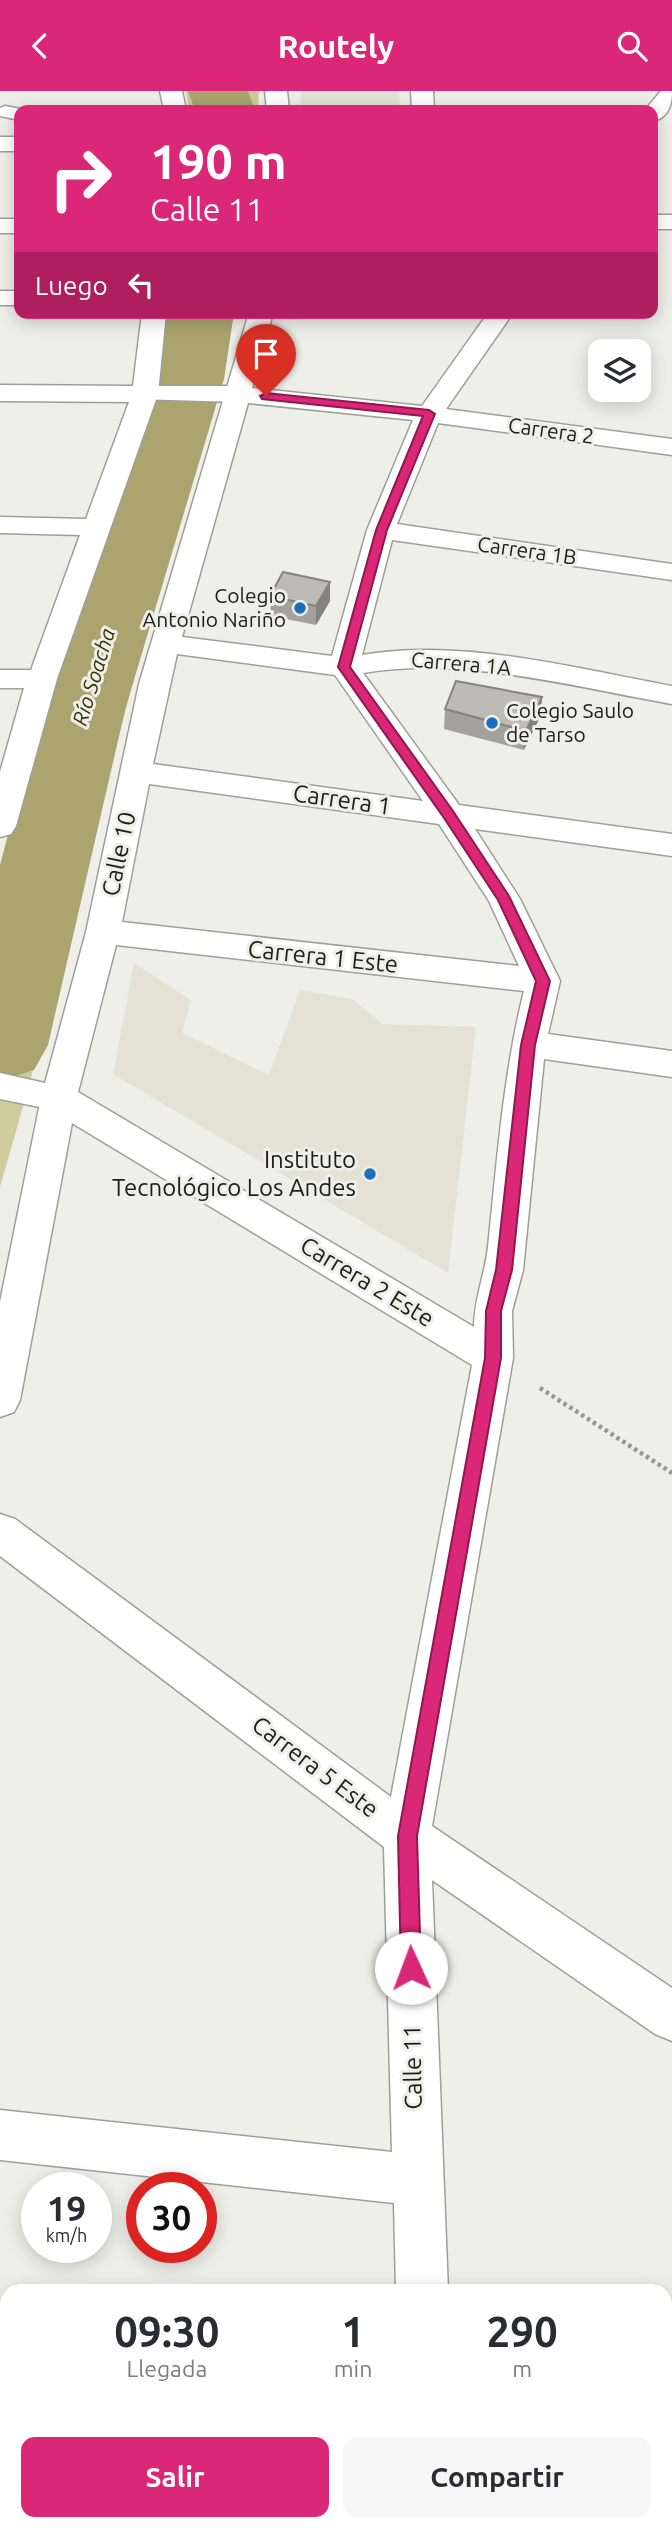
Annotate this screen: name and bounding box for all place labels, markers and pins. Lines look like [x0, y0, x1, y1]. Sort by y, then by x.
pin [236, 324, 296, 396]
place label: Colegio Antonio Nariño [143, 583, 286, 631]
marker: Colegio Antonio Nariño [292, 600, 308, 616]
place label: Colegio Saulo de Tarso [506, 698, 634, 746]
marker: Colegio Saulo de Tarso [484, 715, 500, 731]
place label: Instituto Tecnológico Los Andes [112, 1146, 356, 1201]
marker: Instituto Tecnológico Los Andes [362, 1166, 378, 1182]

